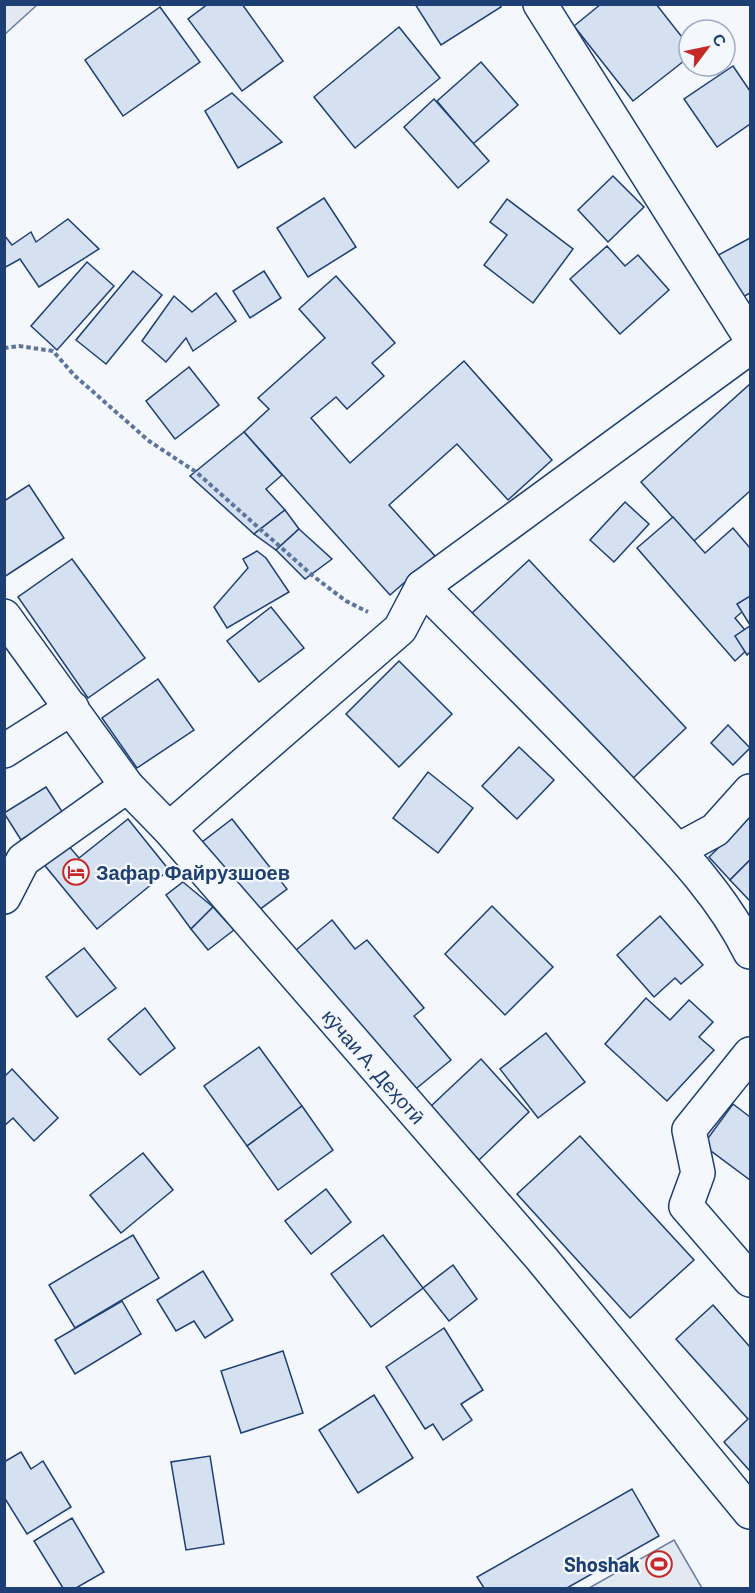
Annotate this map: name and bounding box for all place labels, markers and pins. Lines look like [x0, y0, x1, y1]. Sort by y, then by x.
hotel icon: Зафар Файрузшоев [61, 857, 91, 887]
place label: Зафар Файрузшоев [96, 860, 290, 884]
sports icon: Shoshak [644, 1549, 674, 1579]
place label: Shoshak [564, 1552, 640, 1576]

